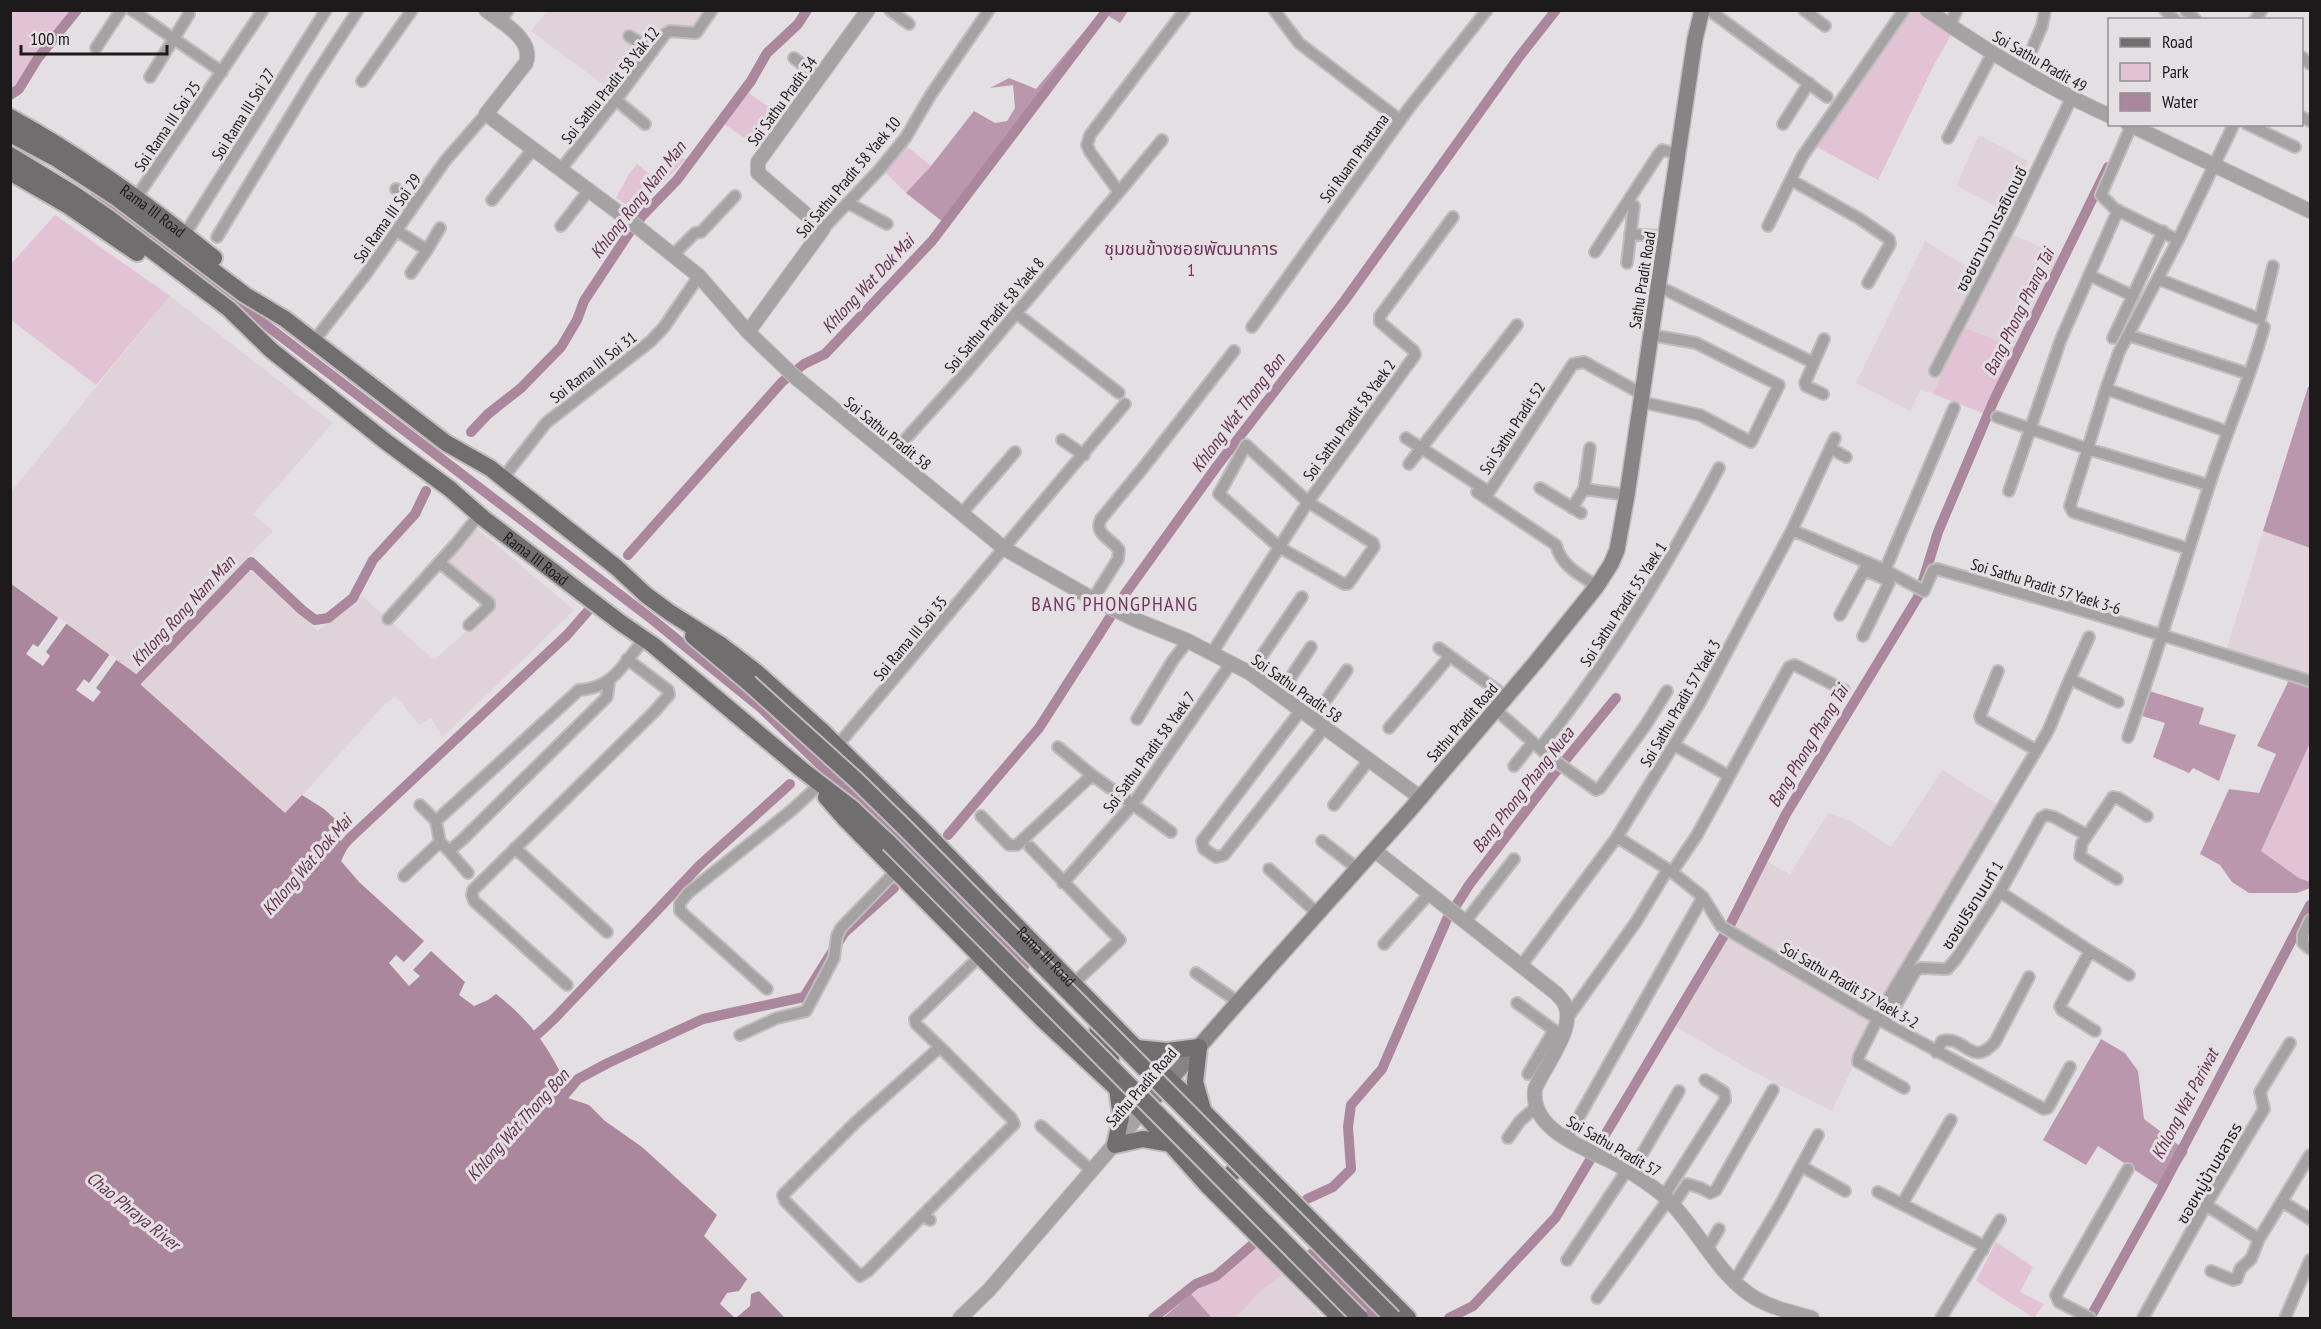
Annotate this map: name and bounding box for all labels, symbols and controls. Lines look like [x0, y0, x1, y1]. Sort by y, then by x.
scale bar [21, 18, 166, 56]
legend [2108, 18, 2303, 126]
street label: Soi Sathu Pradit 58 Yak 12 [557, 22, 663, 148]
street label: Soi Sathu Pradit 49 [1989, 26, 2091, 96]
text: 100 m [30, 27, 70, 50]
text: Road [2162, 30, 2193, 53]
street label: Soi Sathu Pradit 34 [743, 52, 821, 150]
text: Park [2162, 60, 2189, 83]
street label: Soi Rama III Soi 27 [207, 64, 279, 164]
street label: Soi Rama III Soi 25 [129, 77, 205, 175]
text: Water [2162, 90, 2198, 113]
street label: Soi Ruam Phattana [1315, 110, 1393, 206]
street label: Soi Sathu Pradit 58 Yaek 10 [792, 112, 904, 242]
water label: Khlong Rong Nam Man [585, 136, 691, 263]
street label: ซอยยานาวาเรสซิเดนซ์ [1951, 163, 2031, 295]
street label: Soi Rama III Soi 29 [349, 169, 425, 267]
street label: Rama III Road [116, 180, 190, 241]
water label: Khlong Wat Dok Mai [816, 228, 920, 337]
street label: Sathu Pradit Road [1624, 230, 1660, 330]
district label: ชุมชนข้างซอยพัฒนาการ 1 [1104, 237, 1278, 281]
water label: Bang Phong Phang Tai [1978, 243, 2060, 379]
street label: Soi Sathu Pradit 58 Yaek 8 [940, 253, 1048, 377]
street label: Soi Rama III Soi 31 [546, 327, 640, 407]
water label: Khlong Wat Thong Bon [1186, 348, 1290, 476]
street label: Soi Sathu Pradit 58 Yaek 2 [1298, 356, 1400, 484]
street label: Soi Sathu Pradit 52 [1475, 378, 1549, 478]
street label: Soi Sathu Pradit 58 [841, 392, 935, 474]
street label: Rama III Road [500, 527, 573, 589]
street label: Soi Sathu Pradit 55 Yaek 1 [1575, 538, 1671, 670]
water label: Khlong Rong Nam Man [126, 550, 240, 671]
street label: Soi Sathu Pradit 57 Yaek 3-6 [1969, 554, 2123, 618]
district label: BANG PHONGPHANG [1031, 591, 1199, 617]
street label: Soi Rama III Soi 35 [869, 592, 951, 684]
street label: Soi Sathu Pradit 57 Yaek 3 [1635, 636, 1725, 770]
street label: Soi Sathu Pradit 58 [1248, 649, 1346, 727]
street label: Sathu Pradit Road [1422, 678, 1502, 766]
water label: Bang Phong Phang Tai [1762, 679, 1854, 811]
street label: Soi Sathu Pradit 58 Yaek 7 [1098, 688, 1200, 816]
water label: Bang Phong Phang Nuea [1466, 722, 1579, 857]
water label: Khlong Wat Dok Mai [257, 808, 358, 920]
street label: ซอยปริยานนท์ 1 [1937, 857, 2007, 953]
street label: Rama III Road [1013, 922, 1080, 991]
street label: Soi Sathu Pradit 57 Yaek 3-2 [1778, 937, 1922, 1033]
street label: Sathu Pradit Road [1101, 1043, 1181, 1131]
water label: Khlong Wat Pariwat [2146, 1043, 2224, 1163]
water label: Khlong Wat Thong Bon [461, 1063, 575, 1185]
street label: Soi Sathu Pradit 57 [1563, 1111, 1665, 1181]
street label: ซอยหมู่บ้านชลาธร [2172, 1119, 2246, 1227]
water label: Chao Phraya River [82, 1166, 187, 1257]

